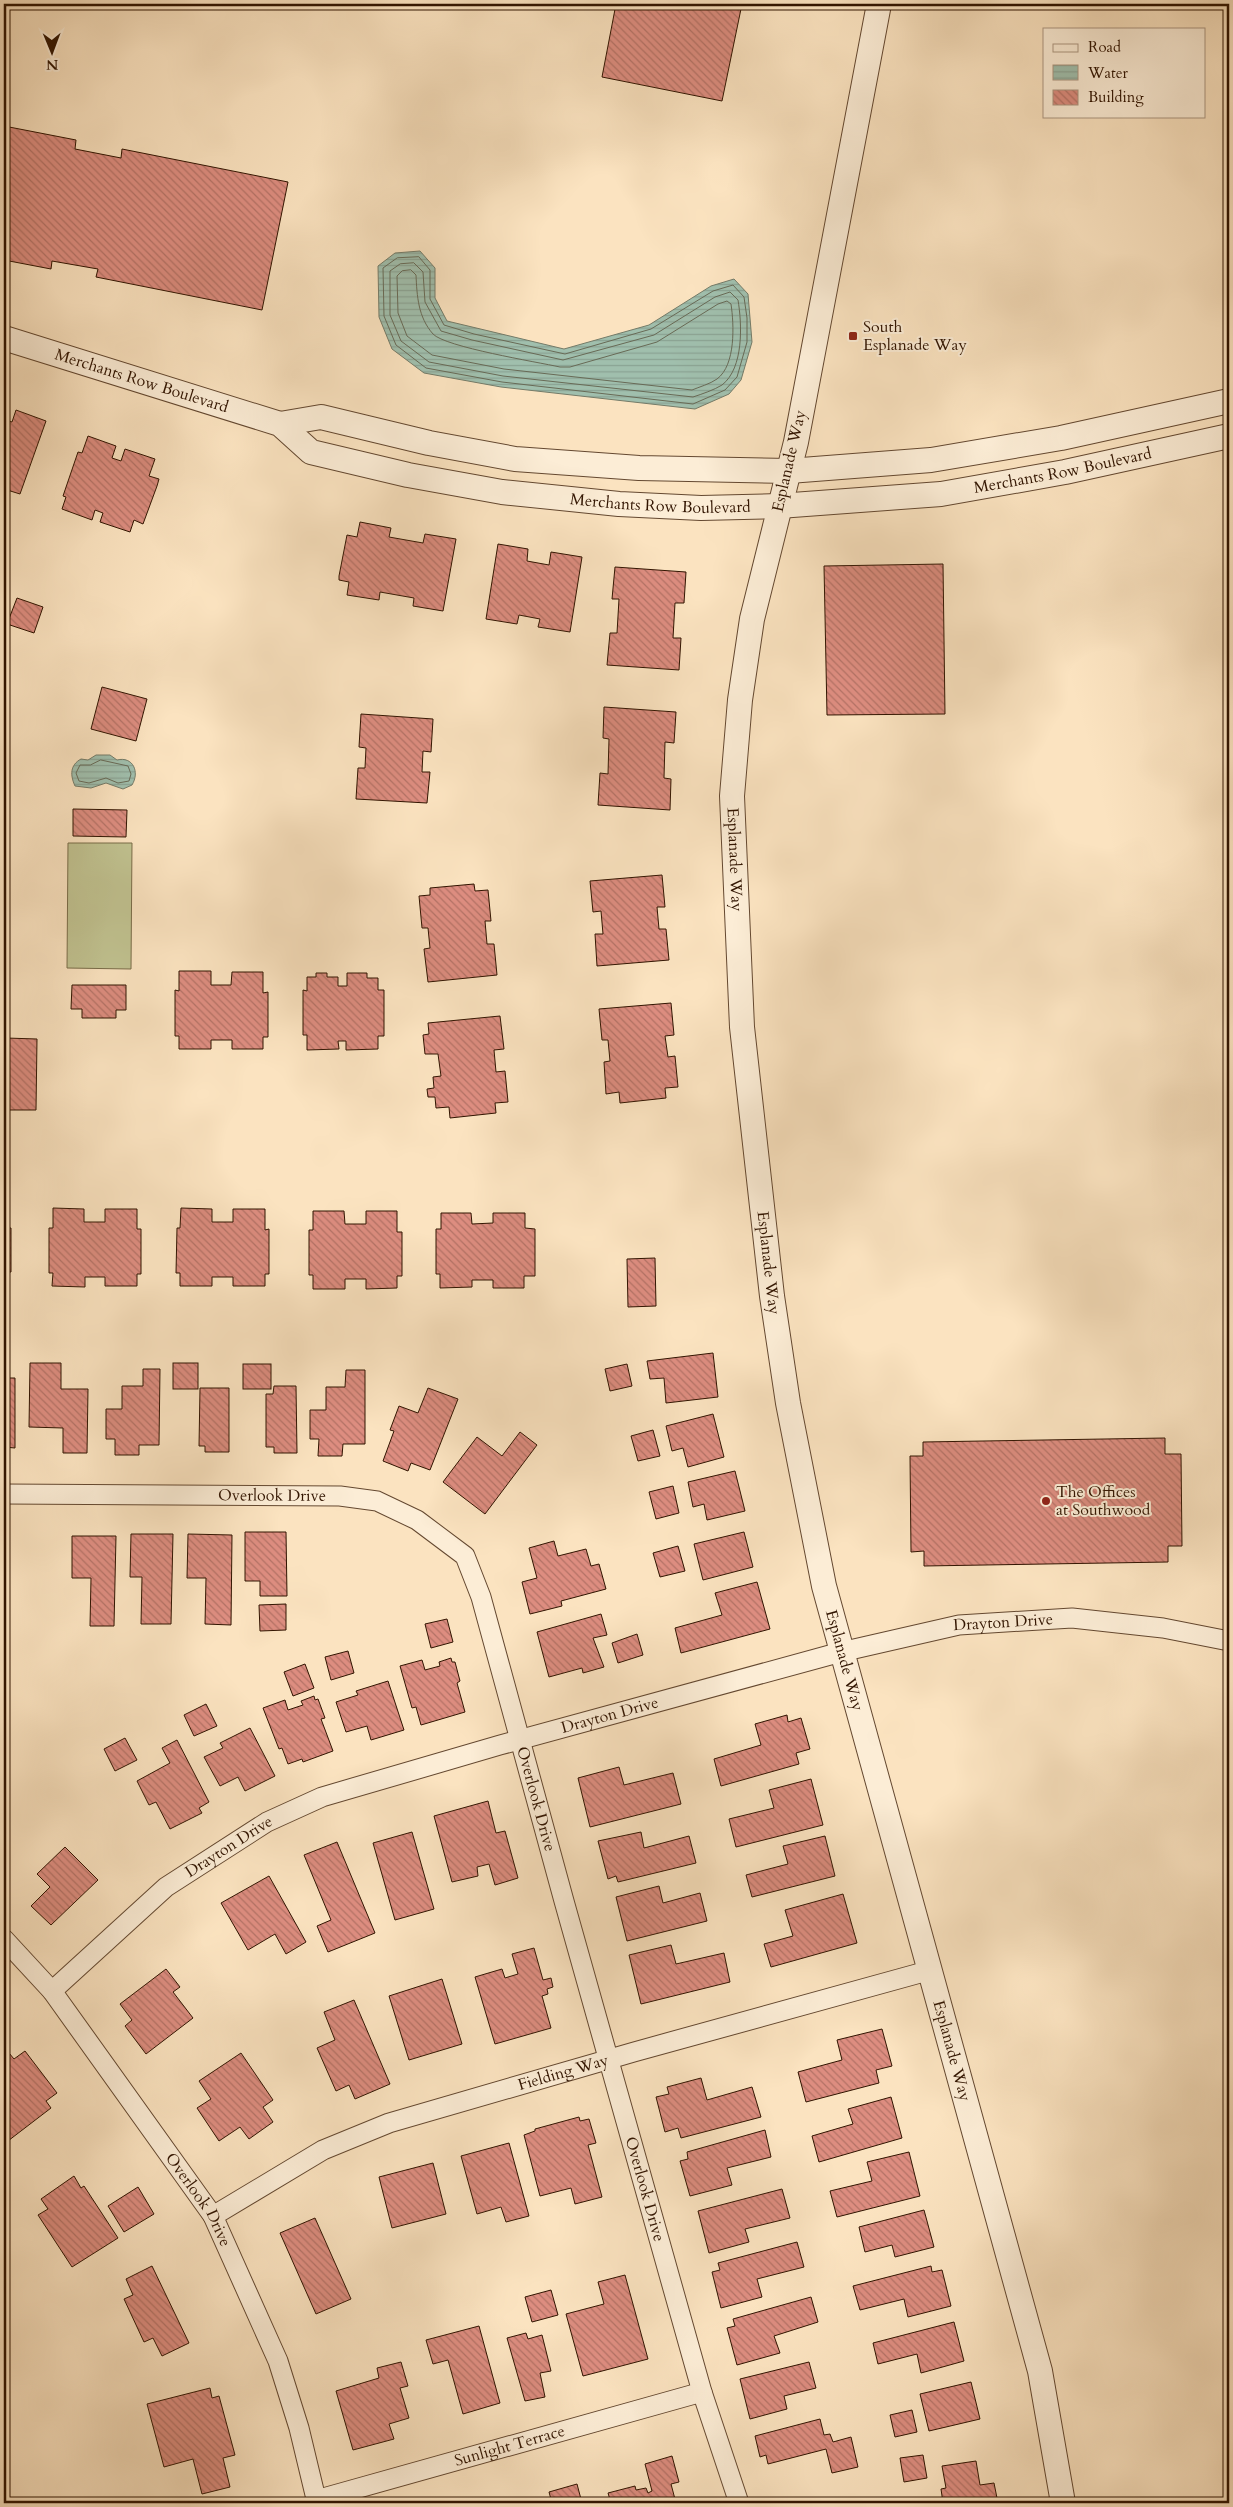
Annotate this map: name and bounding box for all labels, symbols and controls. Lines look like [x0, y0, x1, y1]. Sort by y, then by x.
north arrow [28, 28, 78, 78]
legend [1043, 28, 1206, 118]
text: Road [1088, 37, 1121, 57]
text: N [46, 55, 58, 74]
text: Water [1087, 63, 1129, 83]
text: Building [1088, 87, 1144, 107]
place label: South Esplanade Way [863, 316, 967, 356]
marker: South Esplanade Way [847, 330, 859, 342]
street label: Merchants Row Boulevard [52, 343, 232, 418]
street label: Esplanade Way [767, 407, 812, 514]
street label: Merchants Row Boulevard [972, 442, 1154, 499]
street label: Merchants Row Boulevard [569, 488, 751, 519]
street label: Esplanade Way [722, 807, 748, 912]
street label: Esplanade Way [752, 1210, 786, 1317]
place label: The Offices at Southwood [1056, 1481, 1151, 1521]
street label: Overlook Drive [218, 1484, 326, 1507]
marker: The Offices at Southwood [1040, 1495, 1052, 1507]
street label: Esplanade Way [820, 1607, 869, 1714]
street label: Drayton Drive [953, 1608, 1054, 1636]
street label: Drayton Drive [559, 1691, 661, 1739]
street label: Overlook Drive [511, 1744, 561, 1854]
street label: Drayton Drive [181, 1810, 276, 1883]
street label: Esplanade Way [927, 1998, 976, 2104]
street label: Fielding Way [515, 2049, 612, 2096]
street label: Overlook Drive [620, 2134, 670, 2244]
street label: Overlook Drive [160, 2148, 236, 2250]
street label: Sunlight Terrace [452, 2420, 567, 2472]

